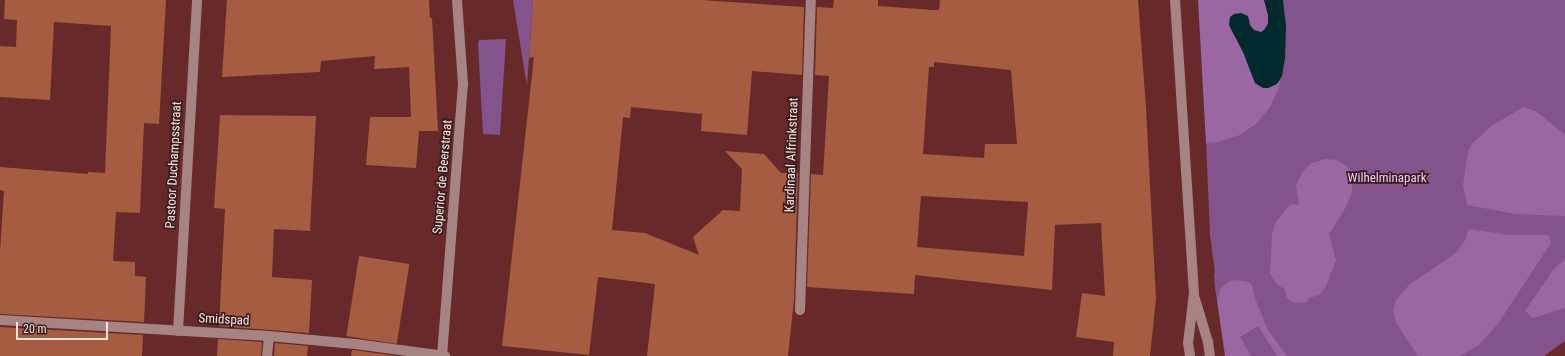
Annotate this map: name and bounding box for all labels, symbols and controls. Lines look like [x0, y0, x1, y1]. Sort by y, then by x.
street label: Kardinaal Alfrinkstraat [782, 97, 802, 213]
street label: Pastoor Duchampsstraat [163, 101, 185, 229]
street label: Superior de Beerstraat [430, 119, 456, 235]
park label: Wilhelminapark [1348, 170, 1426, 186]
street label: Smidspad [198, 311, 250, 329]
scale bar [18, 314, 110, 340]
text: 20 m [23, 322, 47, 336]

